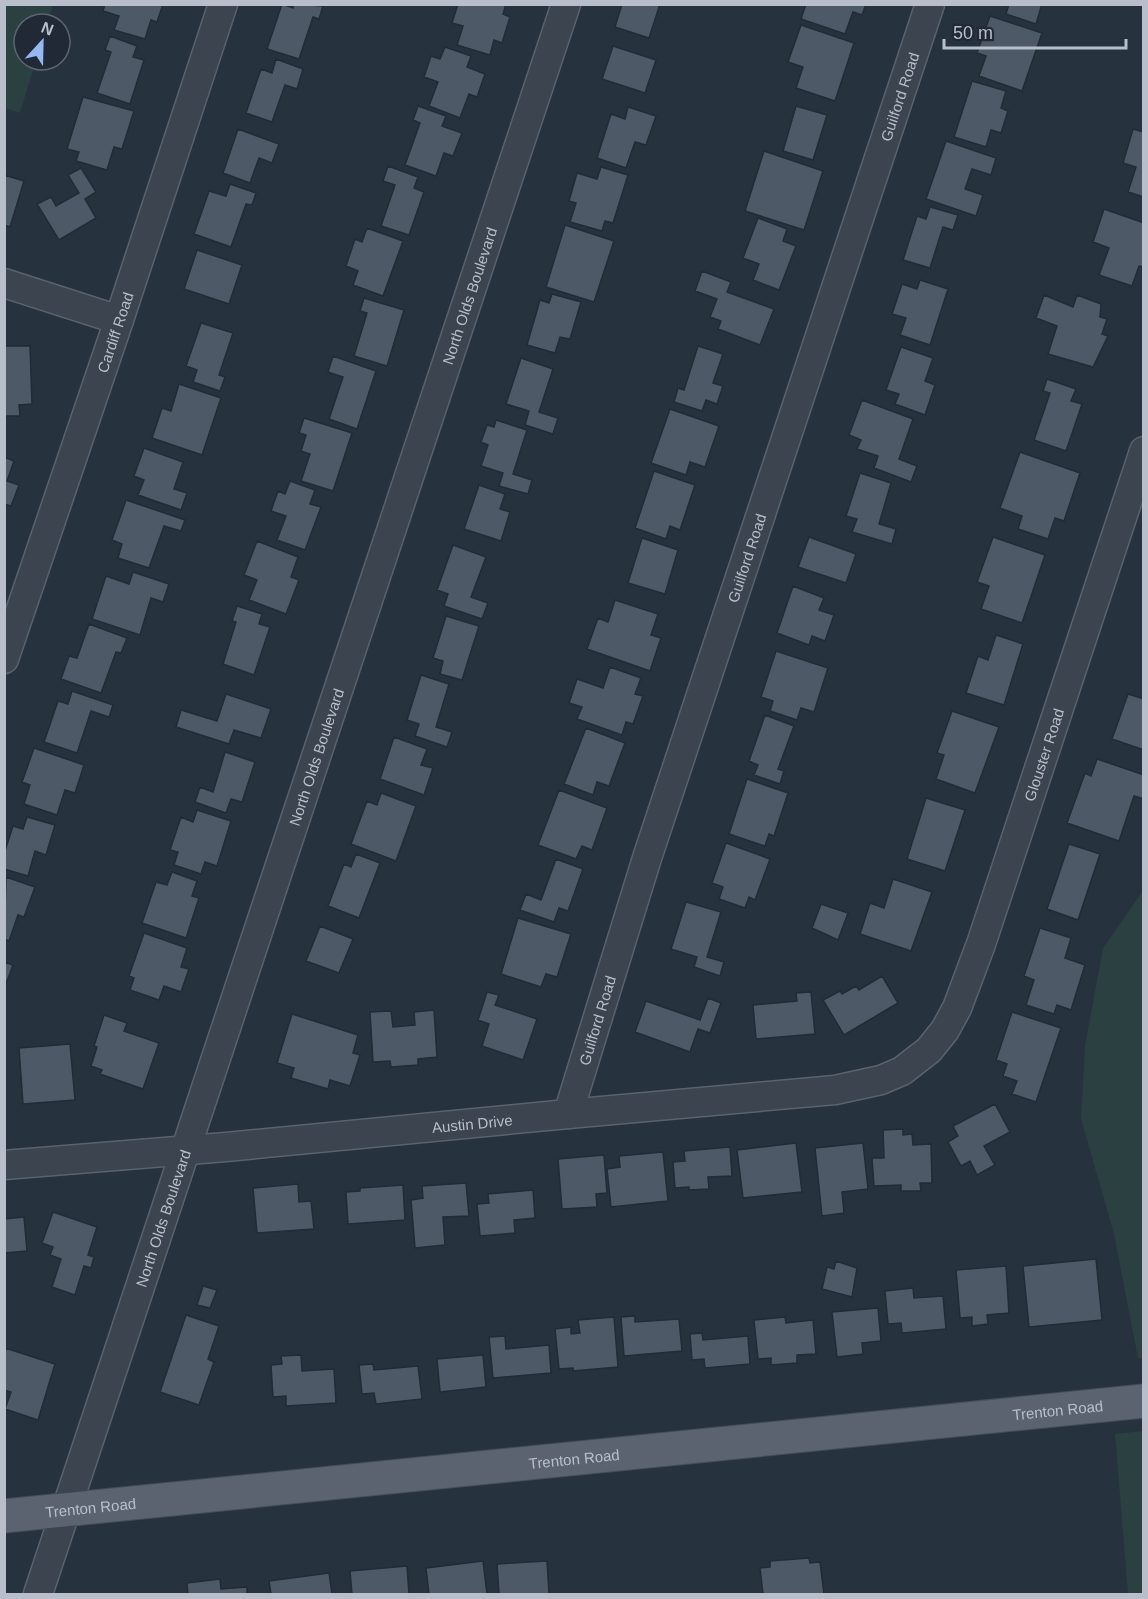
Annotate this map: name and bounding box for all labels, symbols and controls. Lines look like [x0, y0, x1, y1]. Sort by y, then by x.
north arrow [12, 12, 72, 72]
scale bar [944, 12, 1126, 50]
text: N [39, 19, 56, 39]
text: 50 m [953, 23, 993, 43]
street label: Guilford Road [877, 50, 922, 143]
street label: North Olds Boulevard [438, 225, 500, 366]
street label: Cardiff Road [93, 290, 136, 375]
street label: Guilford Road [724, 511, 769, 605]
street label: North Olds Boulevard [285, 686, 347, 828]
street label: Glouster Road [1020, 706, 1067, 803]
street label: Guilford Road [575, 974, 619, 1067]
street label: Austin Drive [431, 1111, 513, 1136]
street label: North Olds Boulevard [132, 1147, 193, 1289]
street label: Trenton Road [1011, 1397, 1104, 1423]
street label: Trenton Road [528, 1445, 620, 1472]
street label: Trenton Road [44, 1494, 137, 1520]

